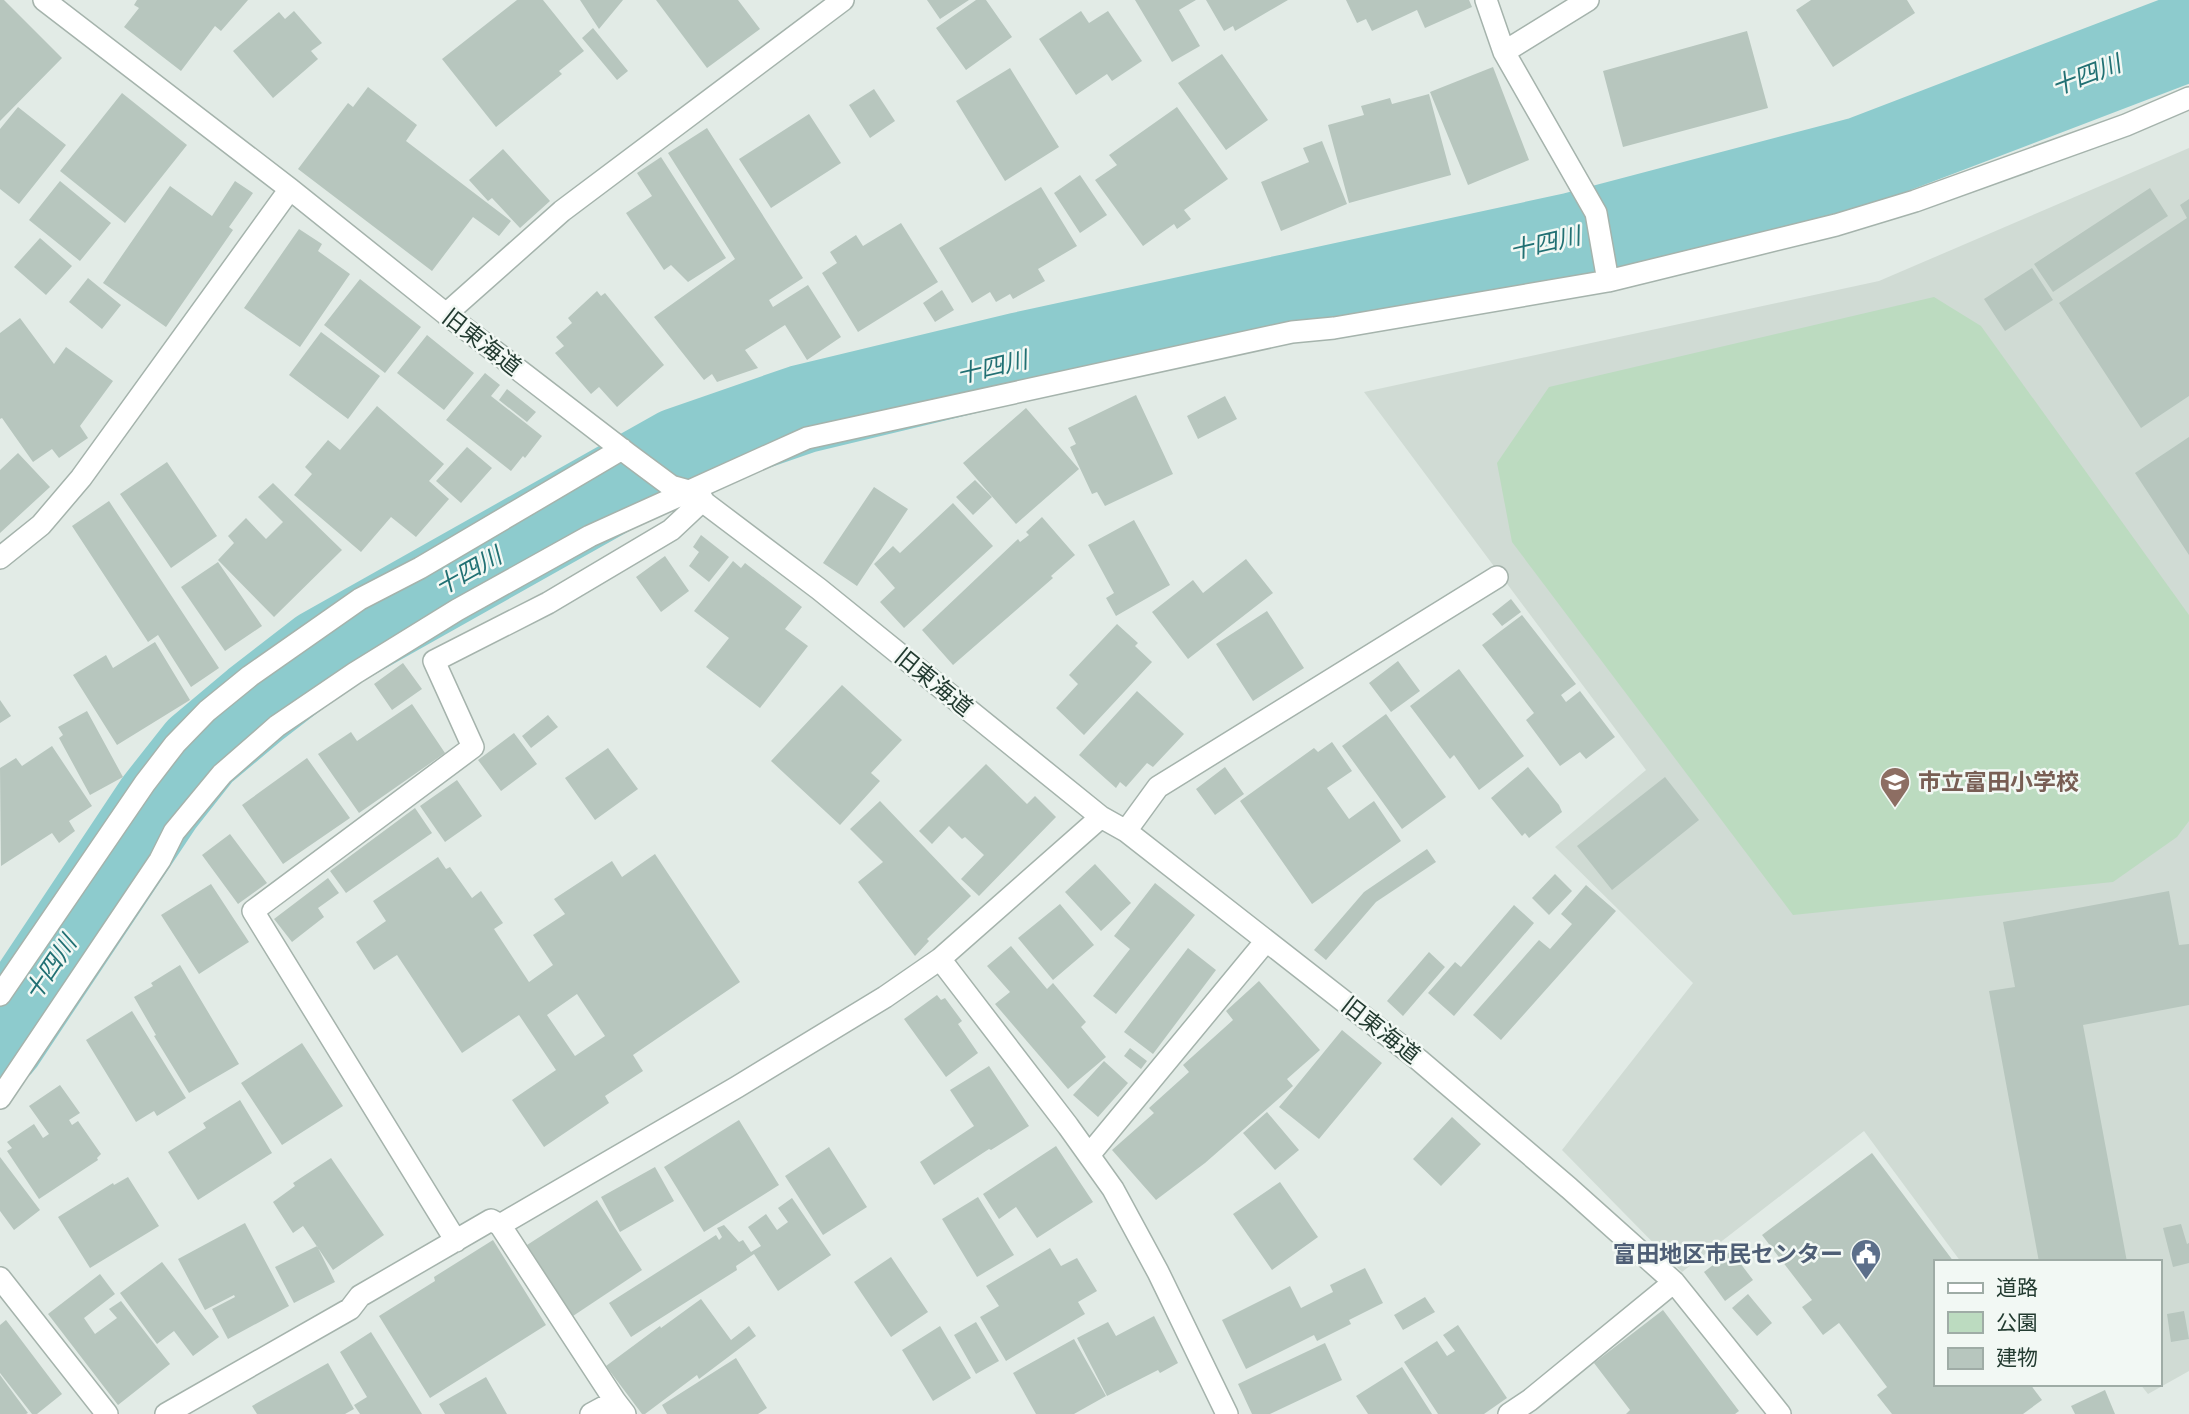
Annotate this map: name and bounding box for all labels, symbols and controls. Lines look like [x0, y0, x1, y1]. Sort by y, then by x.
water label: 十四川 [2047, 47, 2128, 101]
water label: 十四川 [1507, 220, 1586, 265]
street label: 旧東海道 [437, 303, 527, 381]
water label: 十四川 [954, 344, 1033, 389]
water label: 十四川 [429, 539, 509, 601]
street label: 旧東海道 [889, 642, 979, 722]
school or university icon: 市立富田小学校 [1878, 765, 1912, 809]
place label: 市立富田小学校 [1918, 768, 2079, 796]
water label: 十四川 [18, 928, 84, 1006]
street label: 旧東海道 [1336, 991, 1426, 1069]
public building icon: 富田地区市民センター [1849, 1237, 1883, 1281]
place label: 富田地区市民センター [1613, 1240, 1843, 1268]
legend [1934, 1260, 2161, 1386]
text: 道路 [1996, 1275, 2038, 1300]
text: 公園 [1996, 1310, 2038, 1335]
text: 建物 [1996, 1345, 2038, 1370]

